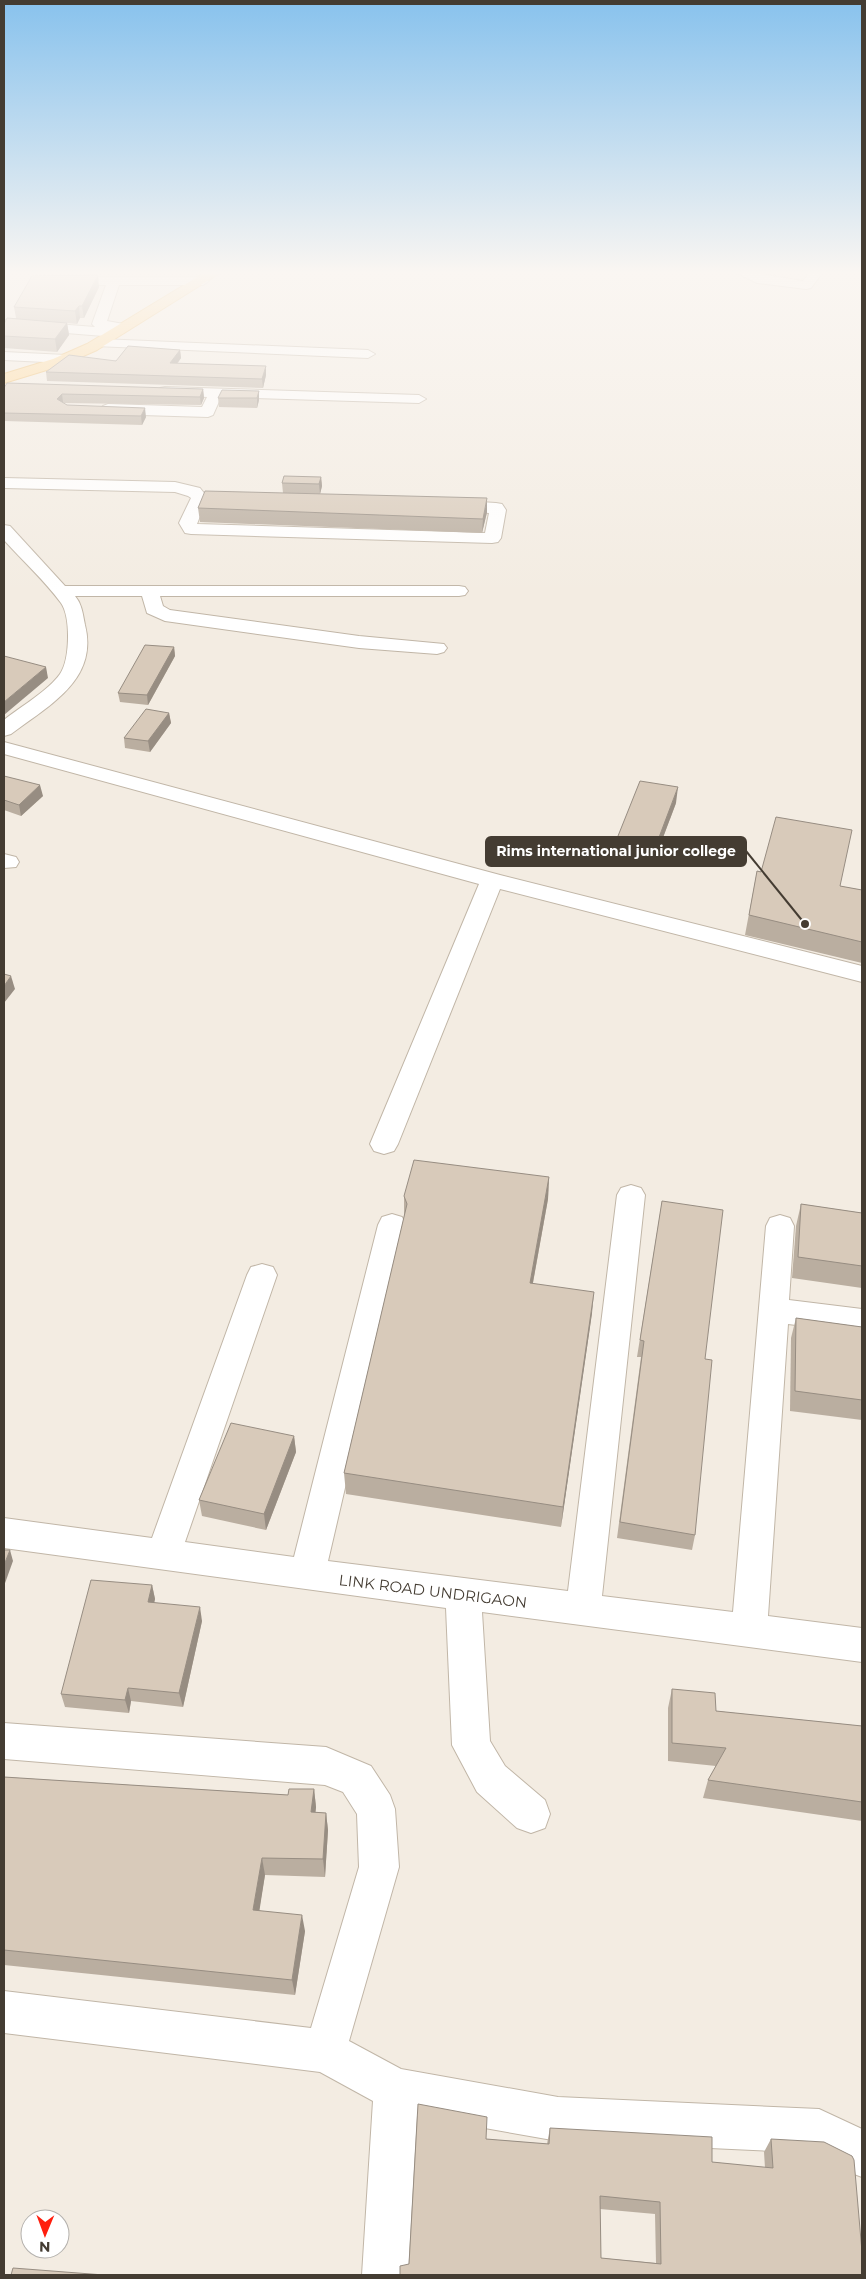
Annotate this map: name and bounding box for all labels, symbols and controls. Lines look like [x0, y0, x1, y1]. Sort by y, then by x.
callout: Rims international junior college [486, 837, 746, 866]
text: Rims international junior college [496, 842, 736, 860]
street label: LINK ROAD UNDRIGAON [338, 1570, 528, 1612]
north arrow [20, 2209, 70, 2259]
text: N [39, 2238, 51, 2256]

